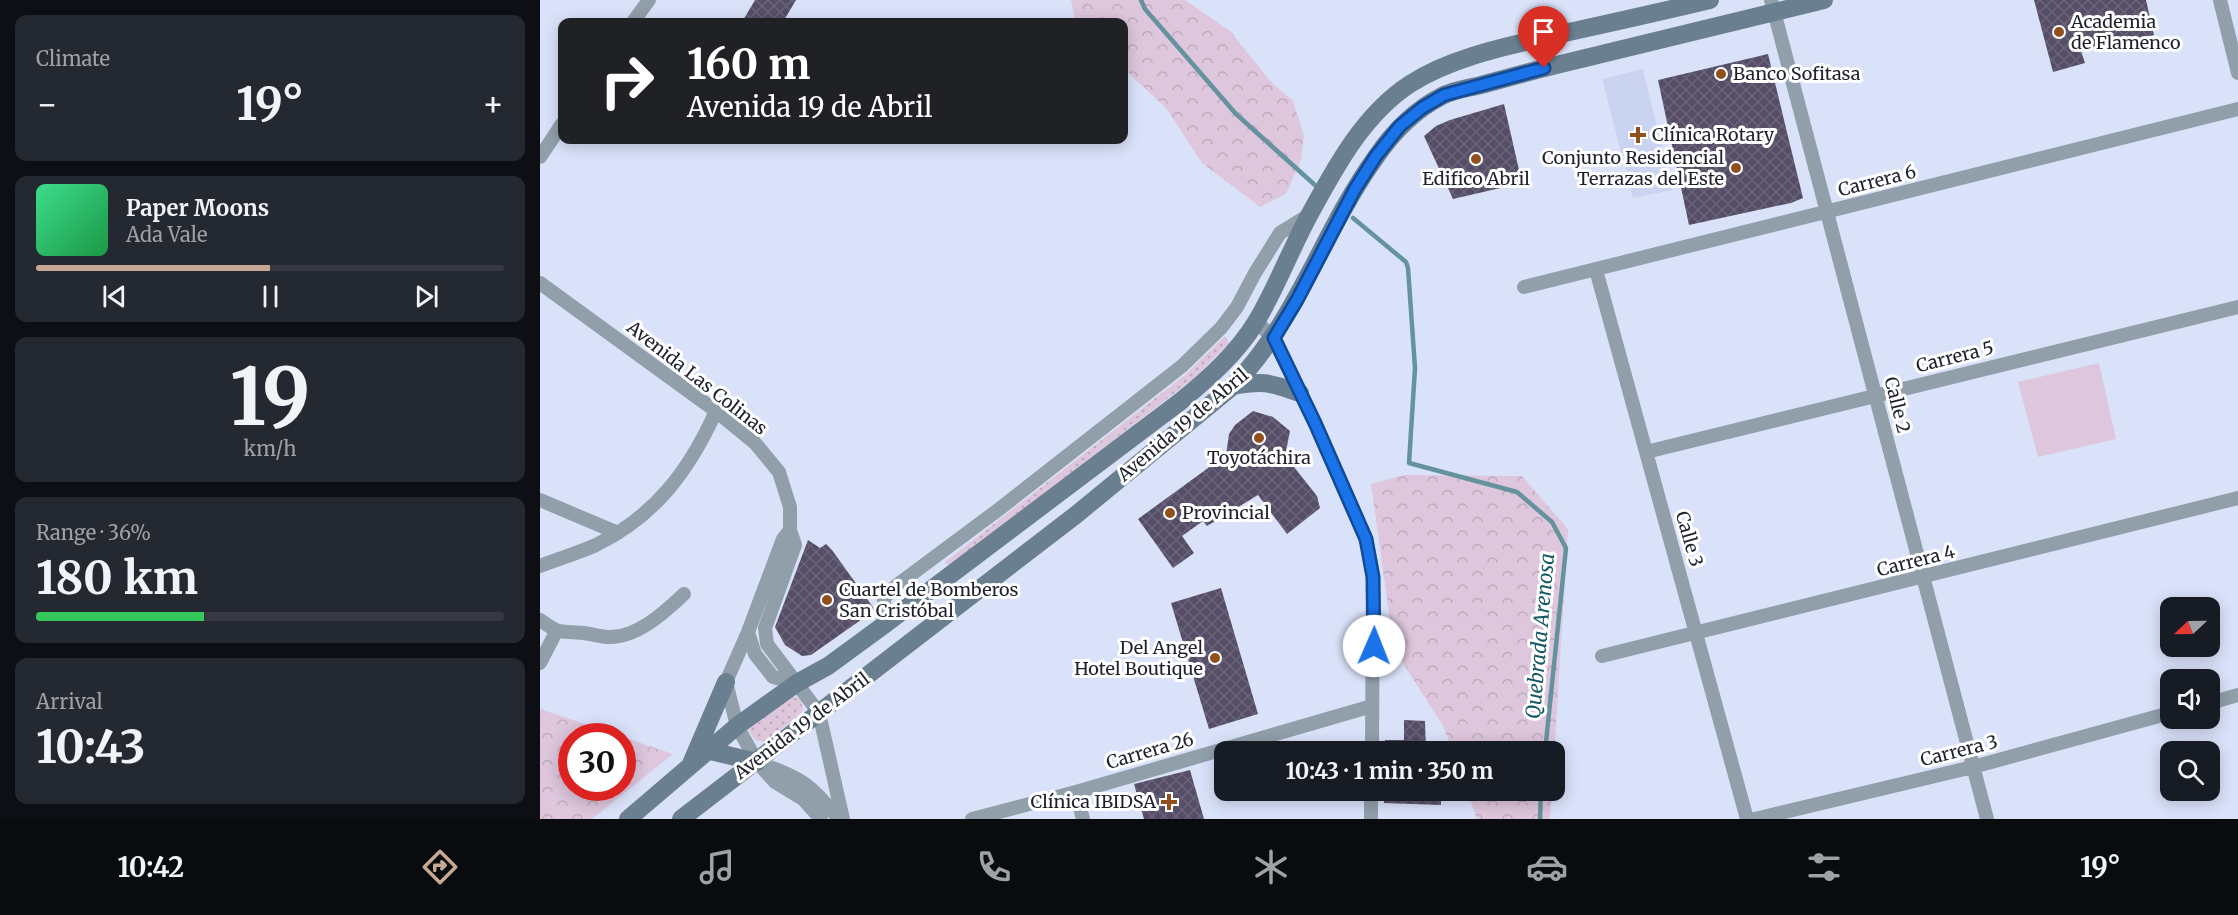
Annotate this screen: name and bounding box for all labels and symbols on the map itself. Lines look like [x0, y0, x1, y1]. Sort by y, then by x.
pin [1518, 6, 1569, 68]
place label: Academia de Flamenco [2070, 10, 2180, 54]
marker: Academia de Flamenco [2052, 25, 2066, 39]
place label: Banco Sofitasa [1733, 62, 1861, 85]
marker: Banco Sofitasa [1714, 67, 1728, 81]
place label: Clínica Rotary [1652, 123, 1775, 146]
marker: Clínica Rotary [1629, 126, 1647, 144]
place label: Conjunto Residencial Terrazas del Este [1542, 146, 1724, 190]
marker: Edifico Abril [1469, 152, 1483, 166]
street label: Carrera 6 [1836, 160, 1918, 201]
marker: Conjunto Residencial Terrazas del Este [1729, 161, 1743, 175]
place label: Edifico Abril [1422, 167, 1530, 190]
street label: Avenida Las Colinas [622, 315, 772, 440]
street label: Carrera 5 [1914, 336, 1996, 377]
street label: Avenida 19 de Abril [1112, 363, 1253, 487]
street label: Calle 2 [1879, 374, 1916, 435]
marker: Toyotáchira [1252, 431, 1266, 445]
place label: Toyotáchira [1207, 446, 1311, 469]
place label: Provincial [1182, 501, 1270, 524]
marker: Provincial [1163, 506, 1177, 520]
street label: Calle 3 [1671, 508, 1708, 569]
street label: Carrera 4 [1874, 540, 1957, 581]
water label: Quebrada Arenosa [1520, 552, 1559, 720]
place label: Cuartel de Bomberos San Cristóbal [839, 578, 1019, 622]
marker: Cuartel de Bomberos San Cristóbal [820, 593, 834, 607]
north arrow [2160, 597, 2220, 657]
position arrow [1342, 614, 1406, 678]
place label: Del Angel Hotel Boutique [1074, 636, 1203, 680]
marker: Del Angel Hotel Boutique [1208, 651, 1222, 665]
street label: Avenida 19 de Abril [729, 667, 874, 785]
speed limit sign: 30 [558, 723, 636, 801]
street label: Carrera 26 [1104, 727, 1196, 774]
street label: Carrera 3 [1918, 730, 2000, 771]
place label: Clínica IBIDSA [1030, 790, 1156, 813]
marker: Clínica IBIDSA [1160, 793, 1178, 811]

